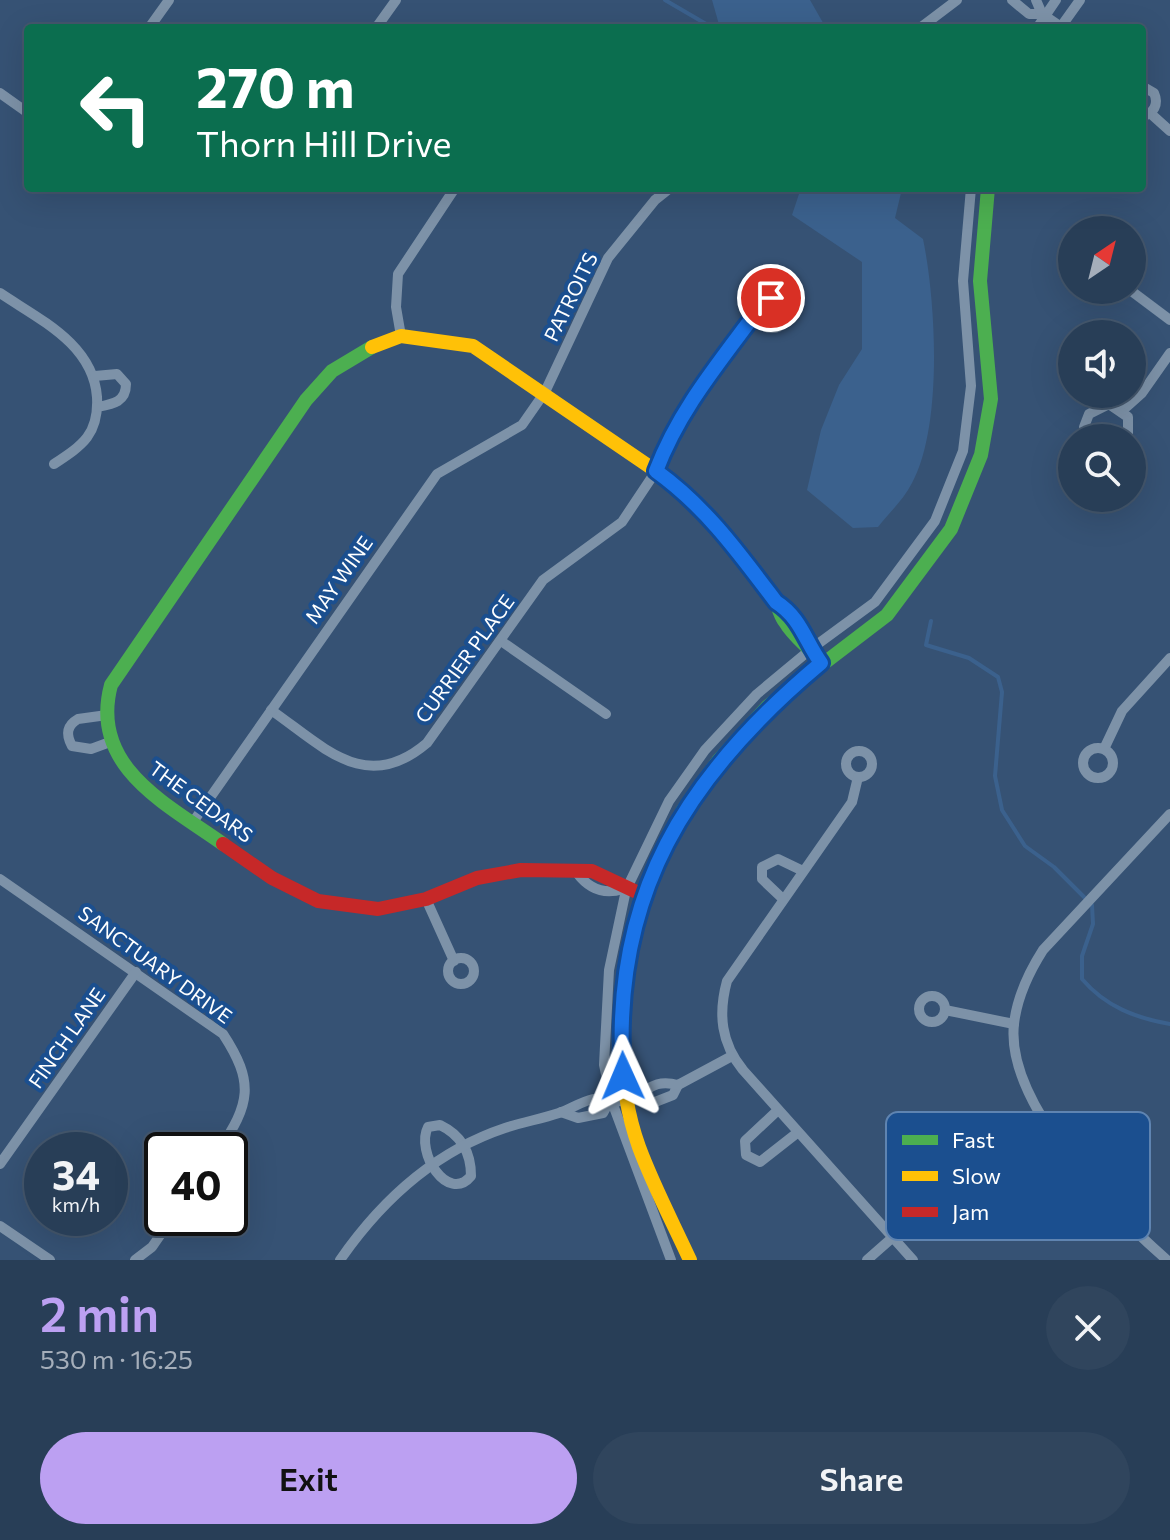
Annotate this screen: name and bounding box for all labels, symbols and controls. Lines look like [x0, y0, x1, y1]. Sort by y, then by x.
text: 270 m [196, 51, 355, 120]
icon: left [64, 56, 168, 160]
text: Thorn Hill Drive [196, 120, 452, 164]
north arrow [1058, 216, 1146, 304]
map controls [1058, 216, 1146, 512]
street label: PATROITS [538, 248, 602, 345]
pin [737, 264, 805, 332]
icon: arrive [749, 276, 793, 320]
button: sound [1058, 320, 1146, 408]
button: search [1058, 424, 1146, 512]
street label: MAY WINE [299, 531, 377, 628]
street label: CURRIER PLACE [410, 590, 519, 727]
street label: THE CEDARS [145, 756, 258, 847]
street label: SANCTUARY DRIVE [74, 900, 237, 1028]
street label: FINCH LANE [23, 983, 110, 1092]
position arrow [581, 1034, 665, 1118]
legend [886, 1112, 1150, 1240]
text: Fast [952, 1126, 995, 1153]
speed limit sign: 40 [144, 1132, 248, 1236]
text: 34 [52, 1149, 100, 1198]
text: Slow [952, 1162, 1001, 1189]
text: km/h [52, 1192, 100, 1216]
text: Jam [952, 1198, 989, 1225]
text: 2 min [40, 1283, 159, 1342]
button: close [1046, 1286, 1130, 1370]
text: 530 m · 16:25 [40, 1343, 193, 1374]
button: Exit [40, 1432, 577, 1524]
button: Share [593, 1432, 1130, 1524]

